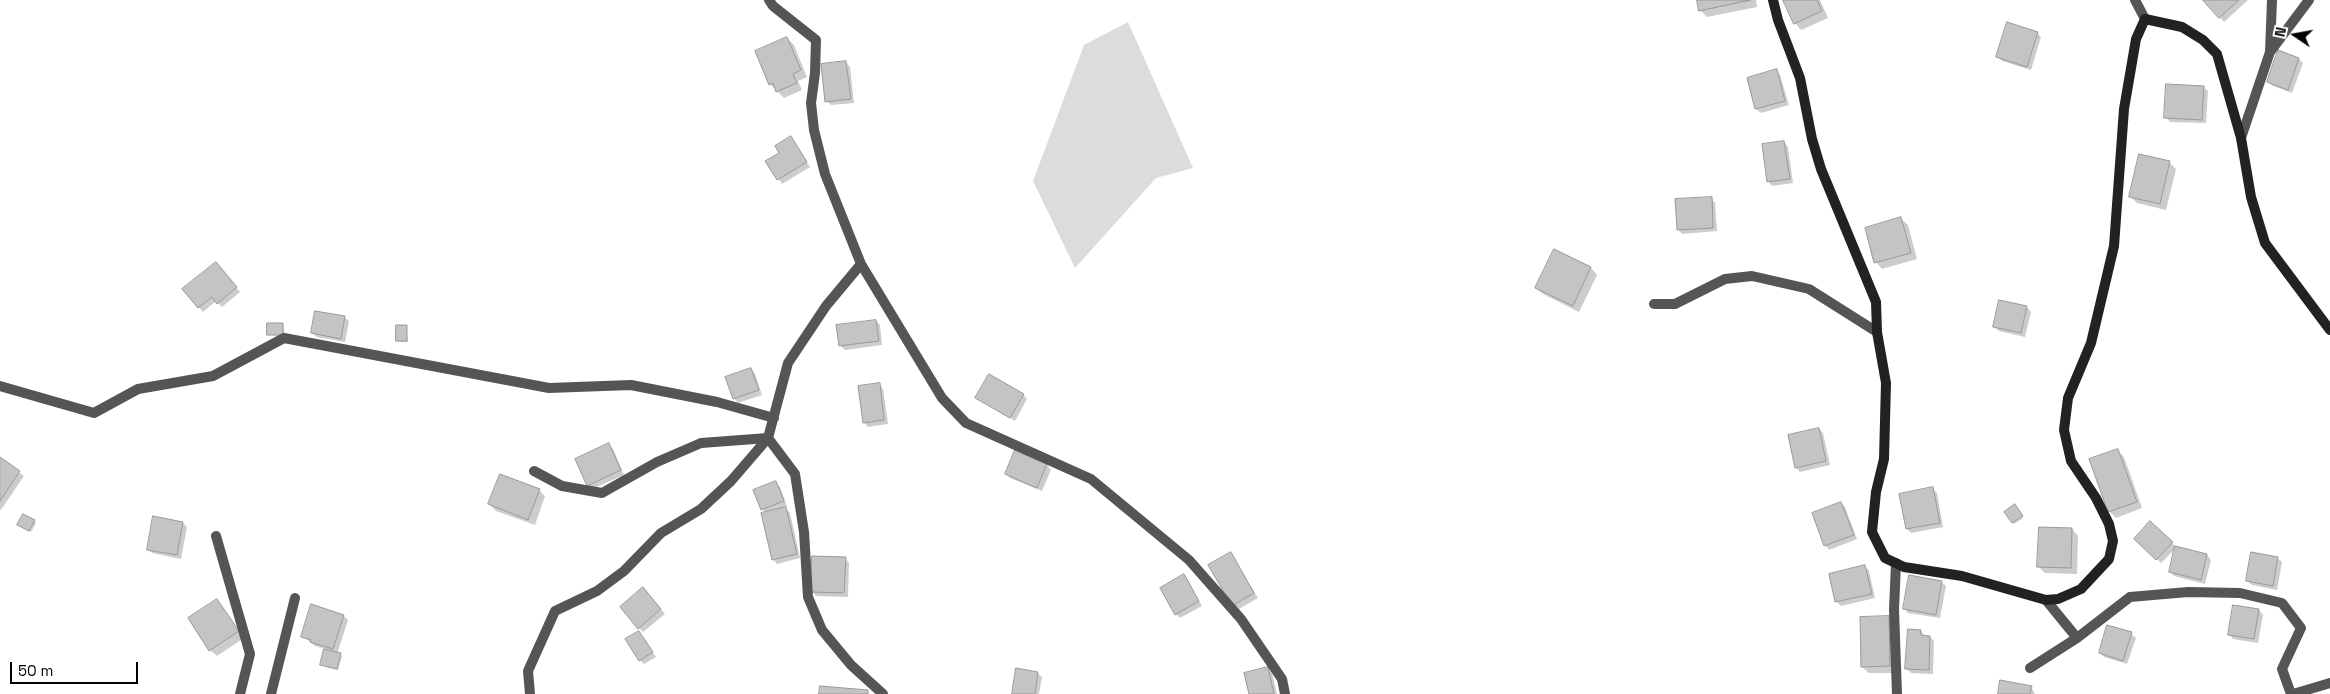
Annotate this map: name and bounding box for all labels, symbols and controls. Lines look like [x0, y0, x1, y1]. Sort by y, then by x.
north arrow [2270, 10, 2320, 60]
text: N [2271, 25, 2290, 38]
scale bar [12, 652, 140, 684]
text: 50 m [18, 661, 53, 680]

